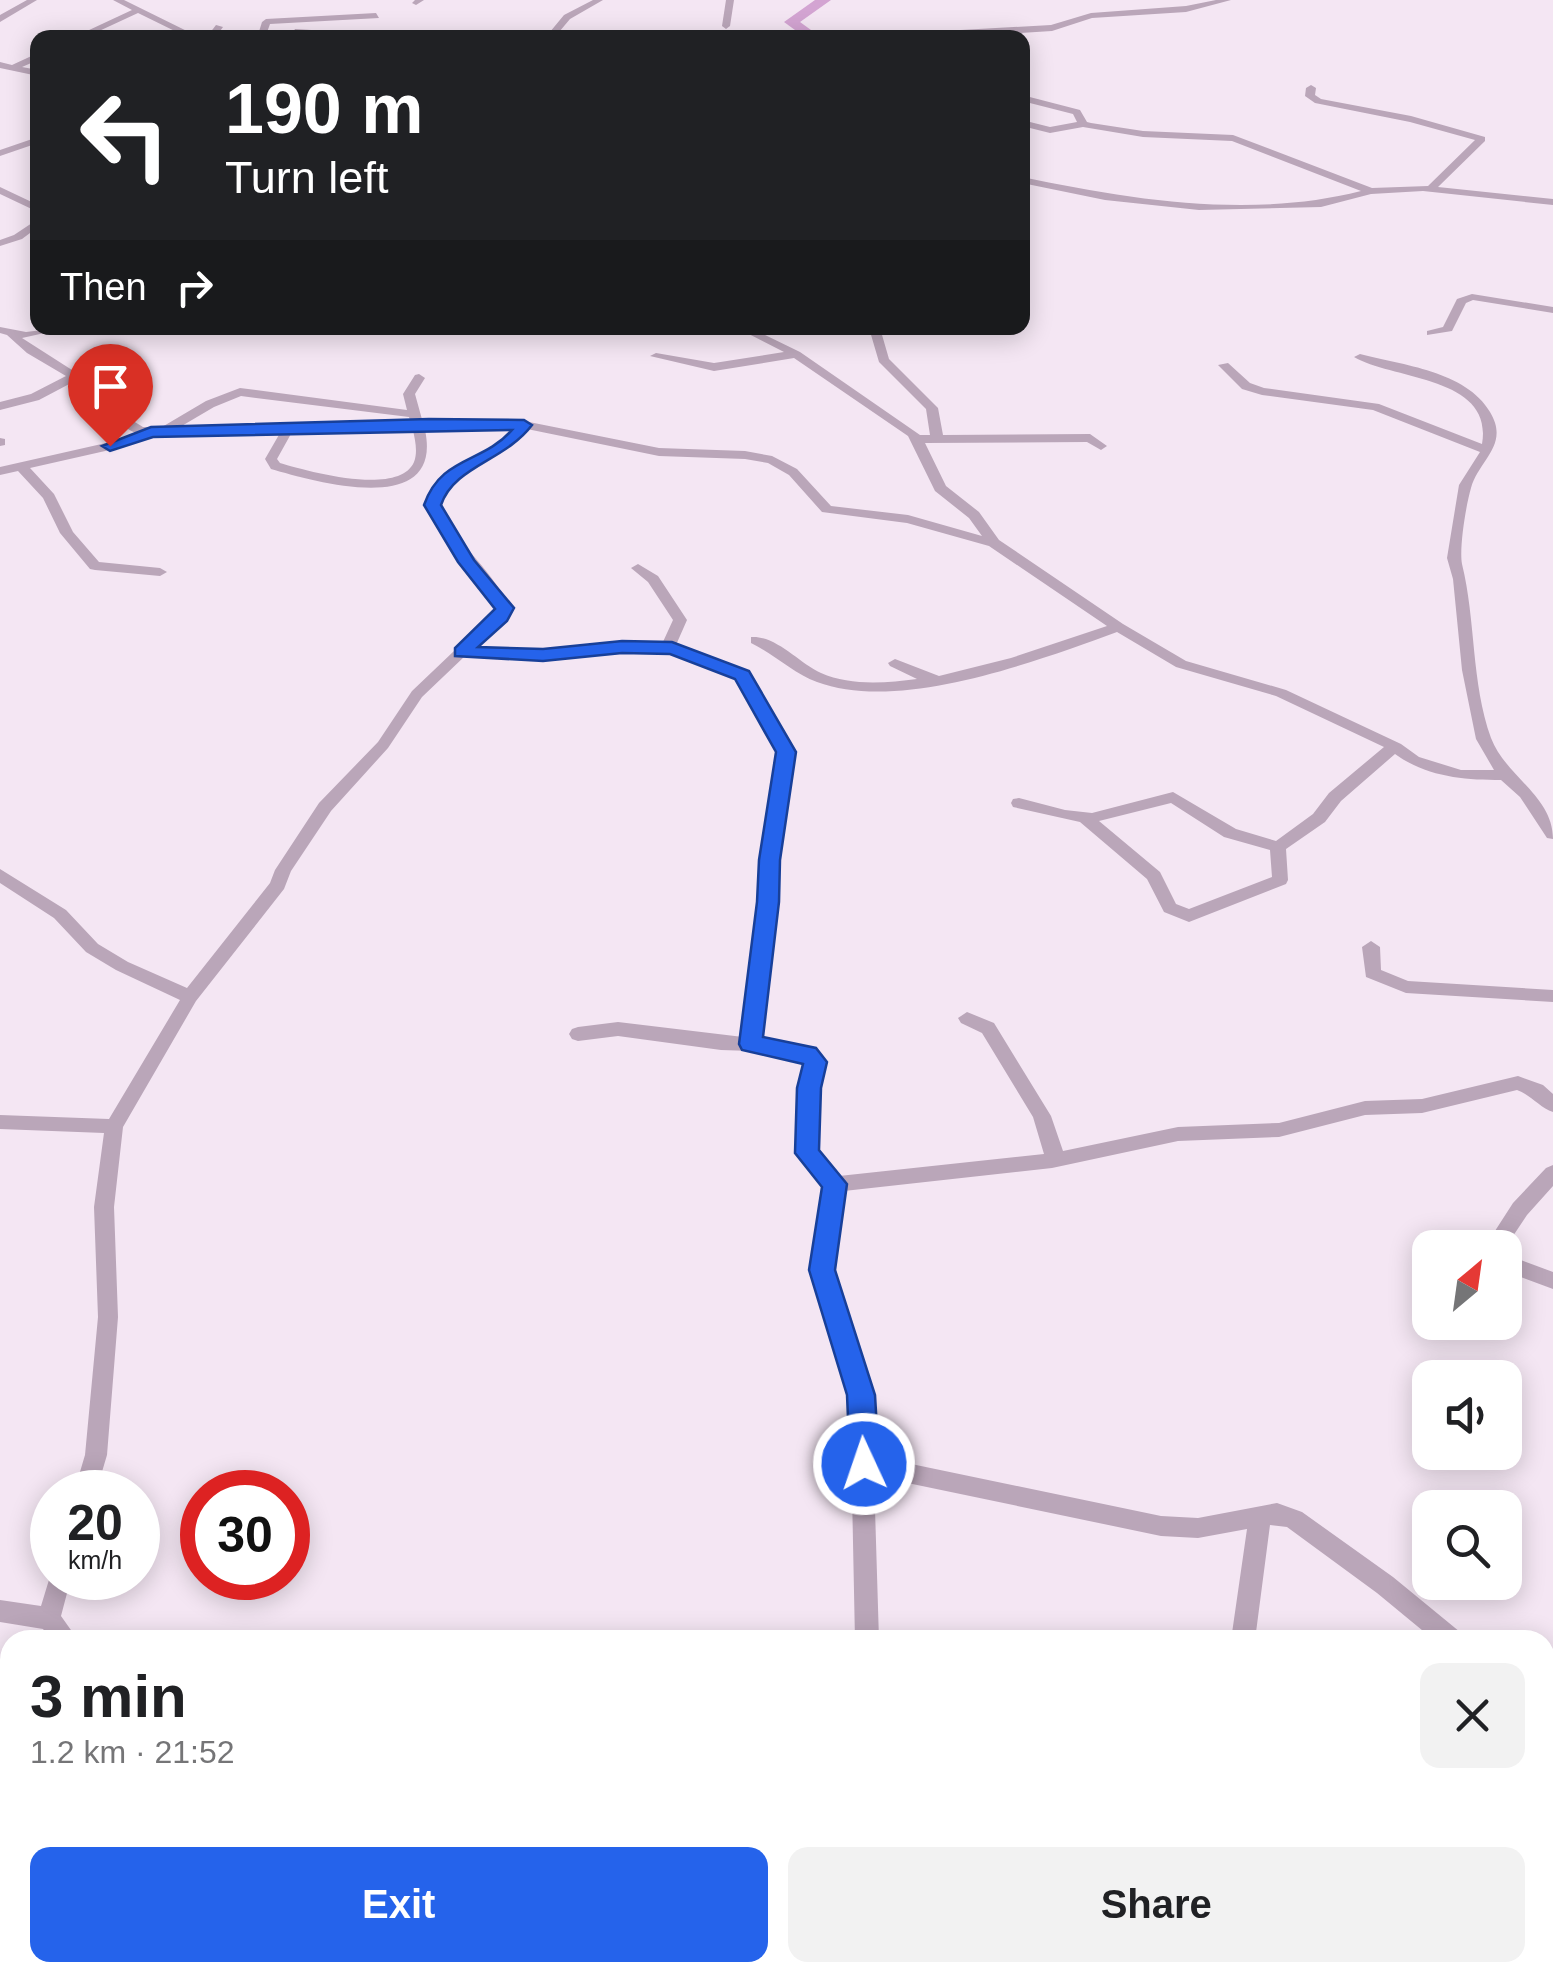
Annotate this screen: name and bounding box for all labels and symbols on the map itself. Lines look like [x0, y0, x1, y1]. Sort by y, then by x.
pin [68, 344, 153, 447]
north arrow [1412, 1230, 1522, 1340]
position arrow [812, 1412, 916, 1516]
speed limit sign: 30 [180, 1470, 310, 1600]

